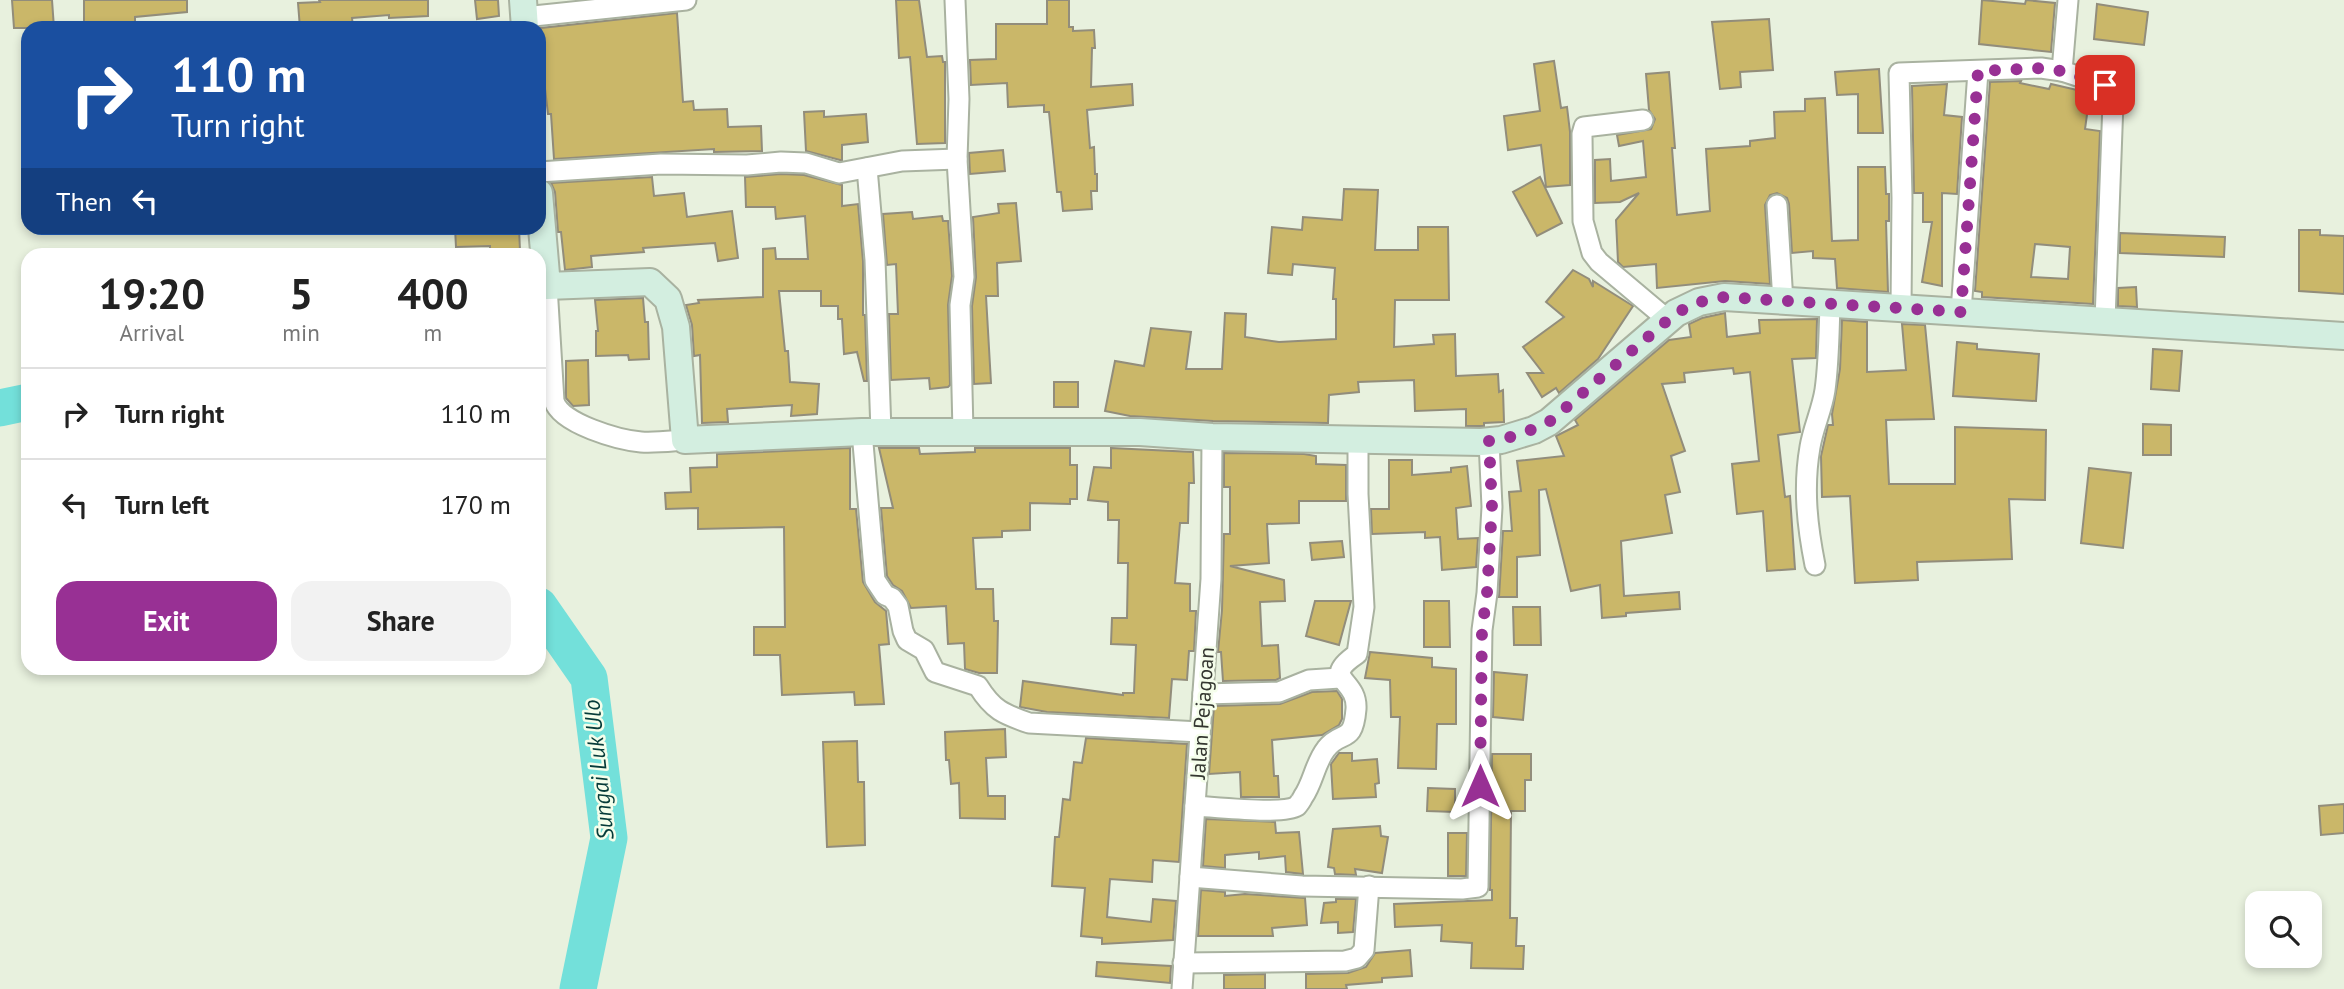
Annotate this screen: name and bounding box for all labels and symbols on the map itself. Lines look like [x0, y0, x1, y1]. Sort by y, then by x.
pin [2075, 55, 2135, 115]
street label: Jalan Pejagoan [1184, 646, 1220, 781]
water label: Sungai Luk Ulo [576, 698, 620, 842]
position arrow [1443, 749, 1517, 823]

